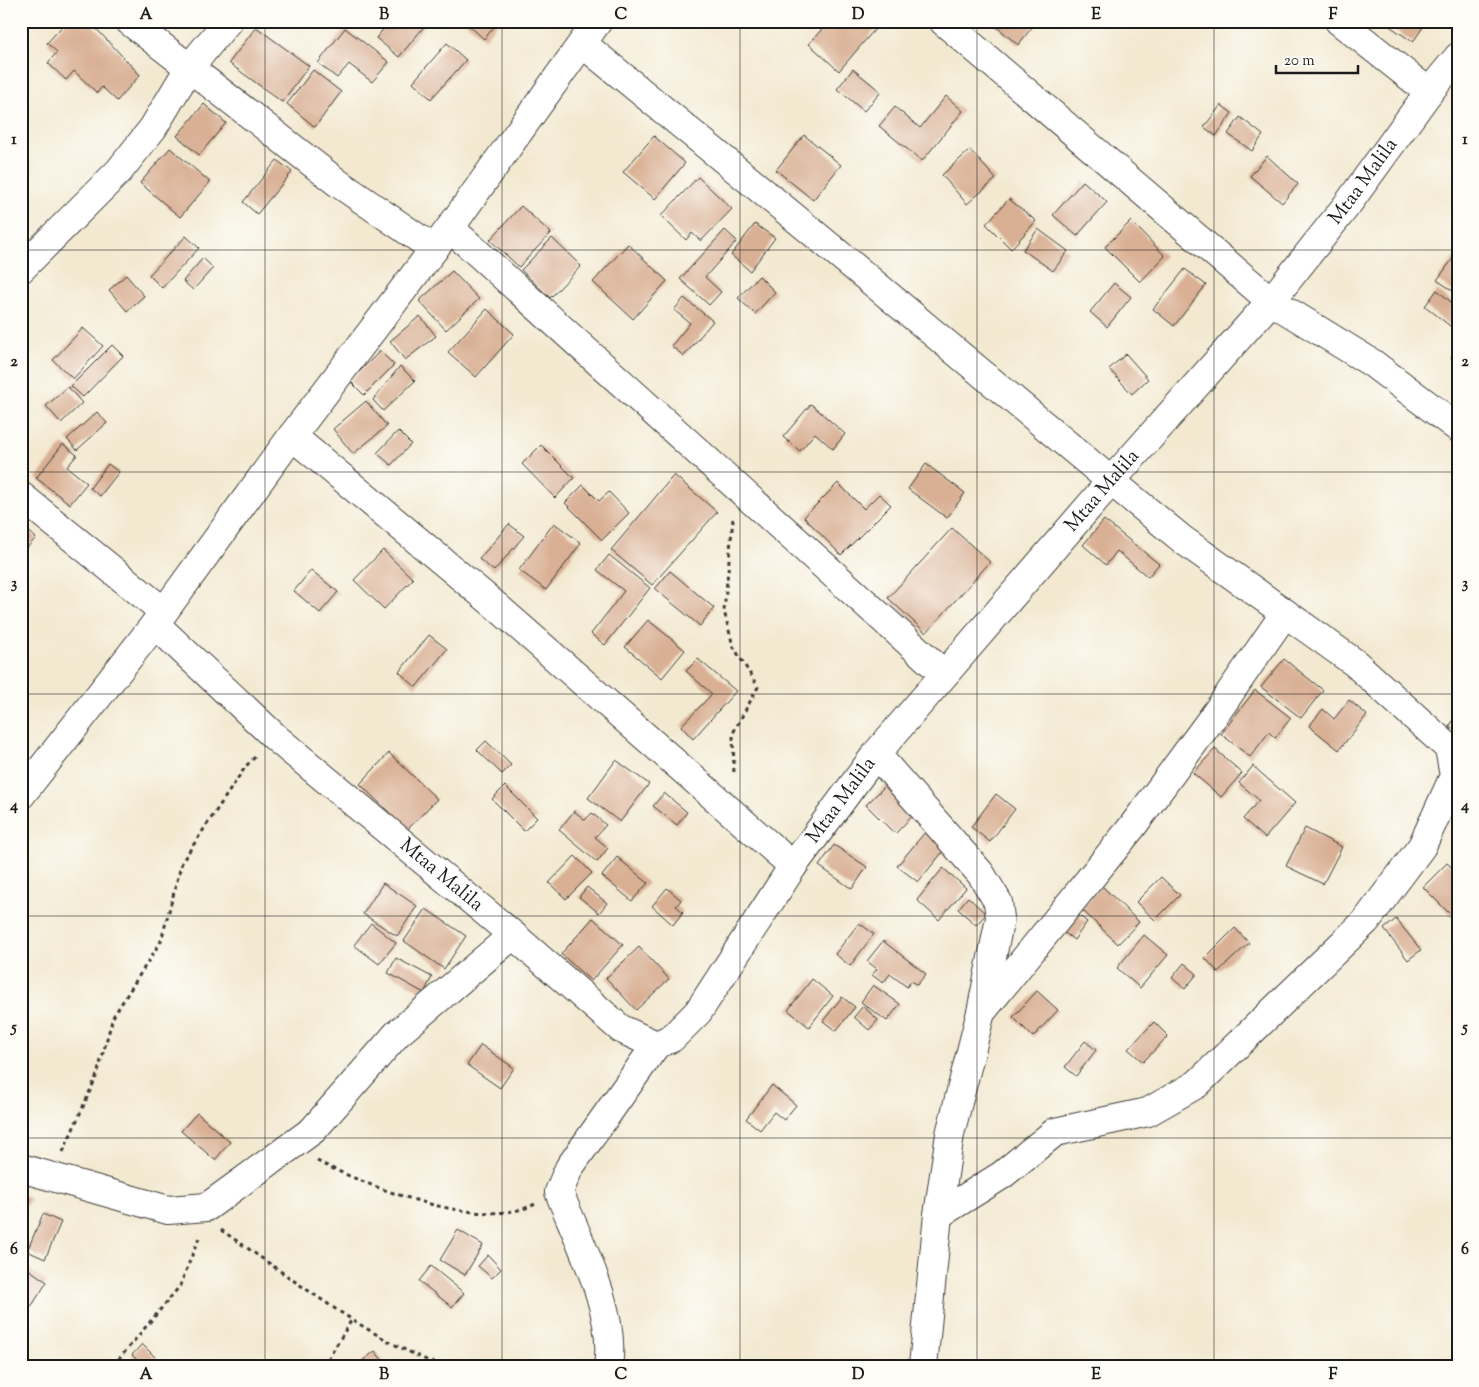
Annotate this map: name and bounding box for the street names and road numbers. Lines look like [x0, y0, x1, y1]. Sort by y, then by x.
street label: Mtaa Malila [1322, 132, 1405, 231]
street label: Mtaa Malila [1058, 443, 1147, 539]
street label: Mtaa Malila [800, 751, 883, 850]
street label: Mtaa Malila [393, 832, 489, 919]

